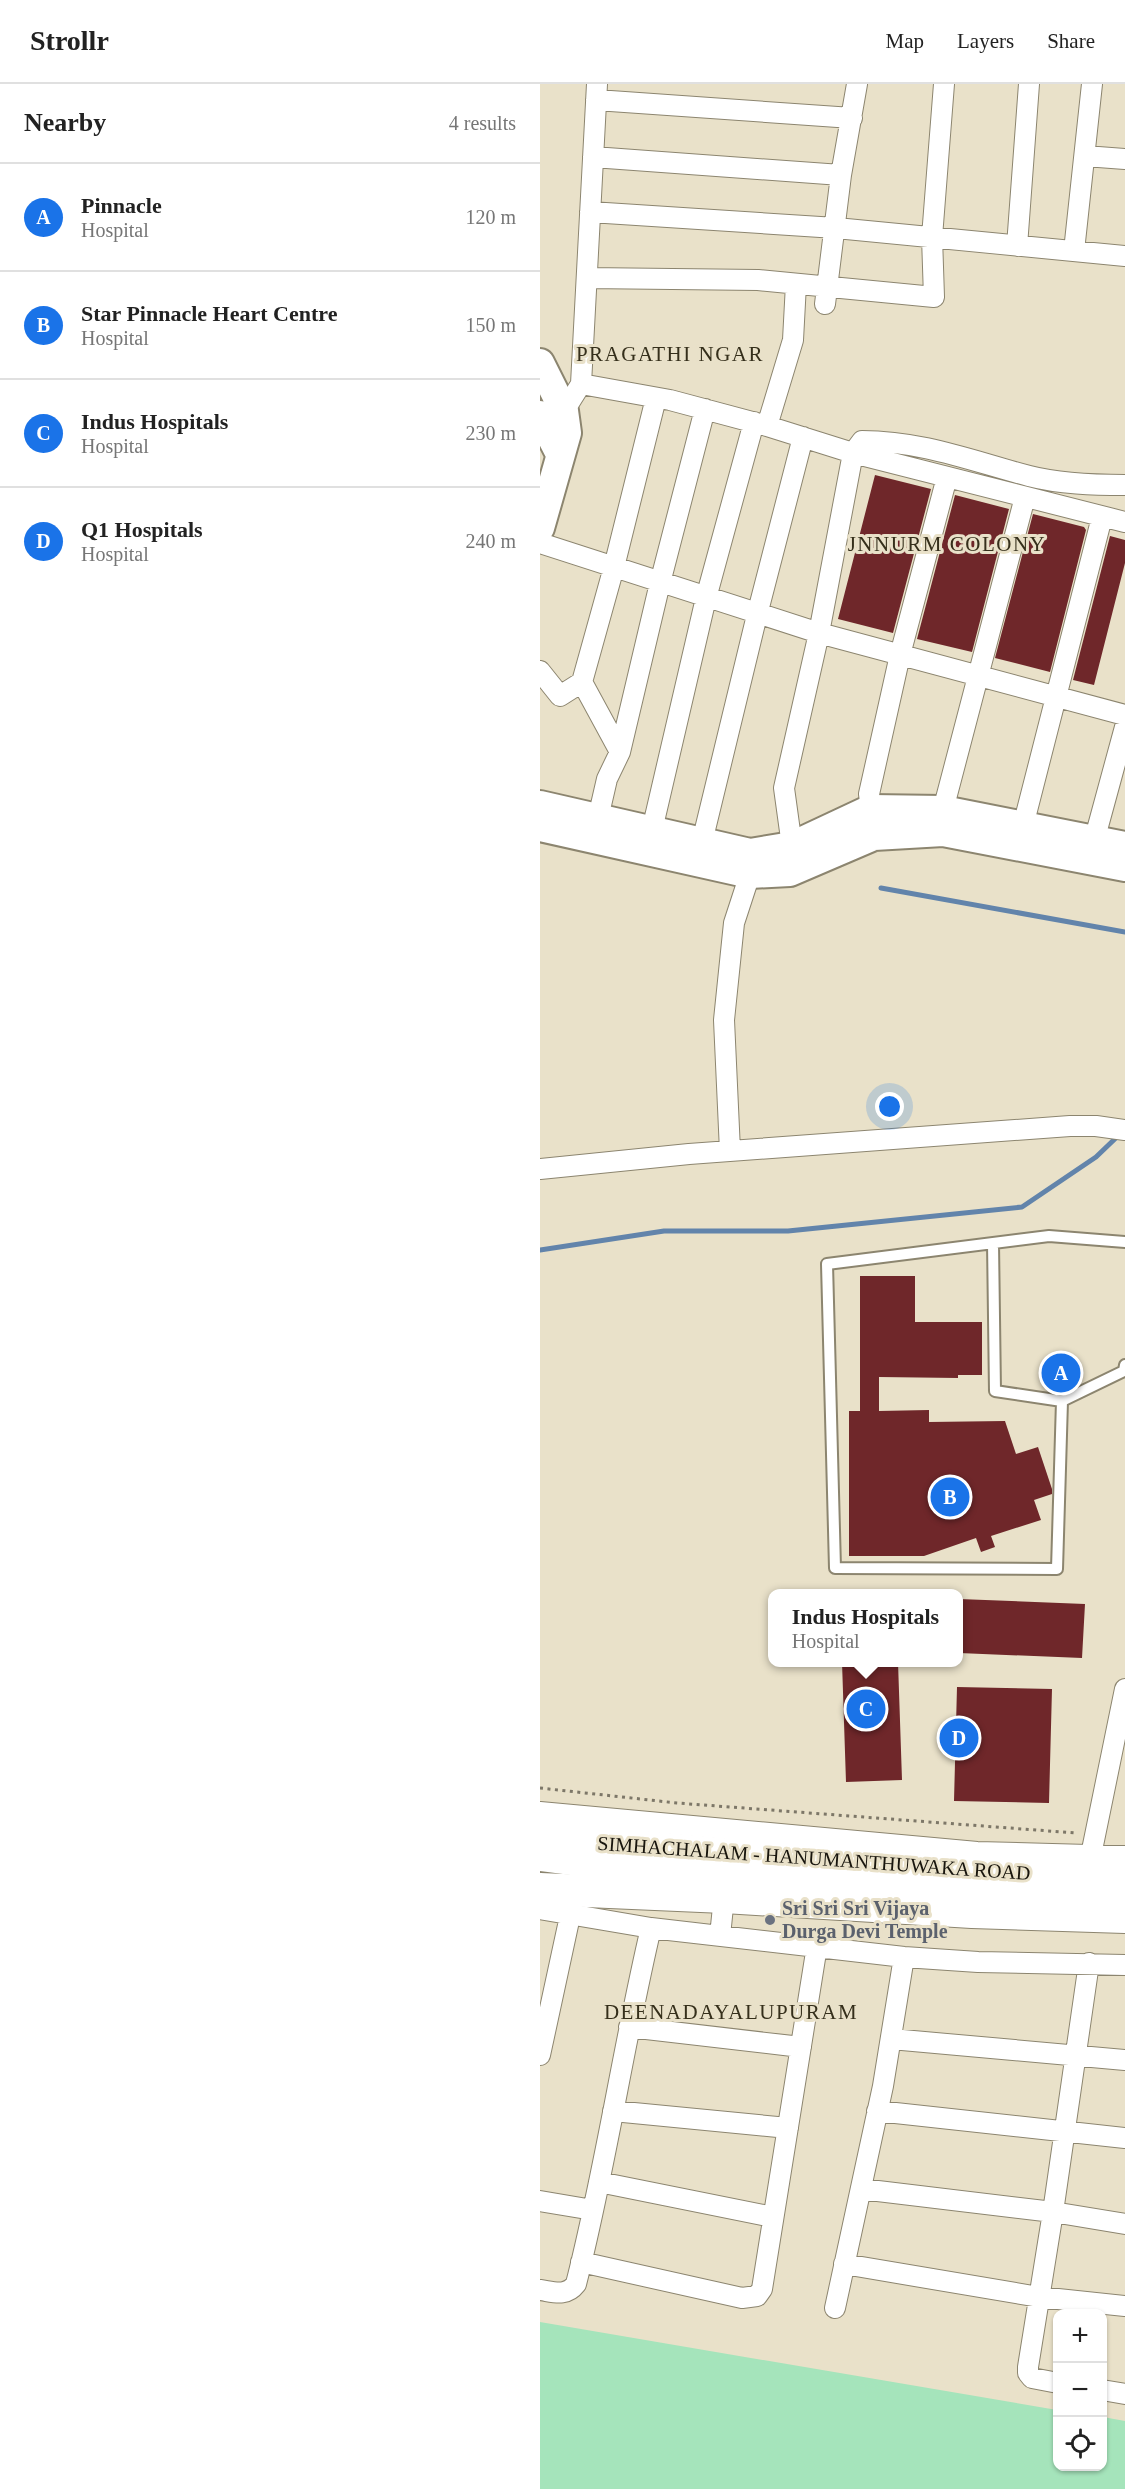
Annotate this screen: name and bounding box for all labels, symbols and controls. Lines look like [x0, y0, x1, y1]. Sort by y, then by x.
text: Strollr [30, 25, 109, 56]
text: Map [886, 29, 924, 53]
text: Layers [957, 29, 1014, 53]
text: Share [1047, 29, 1095, 53]
text: Nearby [24, 108, 106, 137]
text: 4 results [449, 112, 516, 134]
text: Pinnacle [81, 193, 162, 218]
text: A [36, 206, 51, 228]
text: 120 m [465, 206, 516, 228]
text: Hospital [81, 219, 149, 241]
text: Star Pinnacle Heart Centre [81, 301, 337, 326]
text: B [37, 314, 50, 336]
text: 150 m [465, 314, 516, 336]
text: Hospital [81, 327, 149, 349]
district label: PRAGATHI NGAR [576, 342, 764, 366]
text: Indus Hospitals [81, 409, 228, 434]
text: C [36, 422, 51, 444]
text: 230 m [465, 422, 516, 444]
text: Hospital [81, 435, 149, 457]
text: Q1 Hospitals [81, 517, 203, 542]
text: D [36, 530, 51, 552]
text: 240 m [465, 530, 516, 552]
district label: JNNURM COLONY [848, 532, 1046, 556]
text: Hospital [81, 543, 149, 565]
your location [875, 1092, 904, 1121]
pin: A [1042, 1350, 1080, 1396]
pin: B [930, 1474, 970, 1520]
popup [768, 1589, 963, 1667]
text: Indus Hospitals [792, 1604, 939, 1629]
text: Hospital [792, 1630, 860, 1652]
pin: C [846, 1686, 886, 1732]
pin: D [940, 1716, 978, 1760]
street label: SIMHACHALAM - HANUMANTHUWAKA ROAD [597, 1832, 1031, 1884]
place label: Sri Sri Sri Vijaya Durga Devi Temple [782, 1897, 948, 1943]
marker: Sri Sri Sri Vijaya Durga Devi Temple [763, 1913, 777, 1927]
district label: DEENADAYALUPURAM [604, 2000, 858, 2024]
map controls [1053, 2309, 1107, 2471]
button: + [1053, 2309, 1107, 2363]
button: − [1053, 2363, 1107, 2417]
button: locate [1053, 2417, 1107, 2471]

